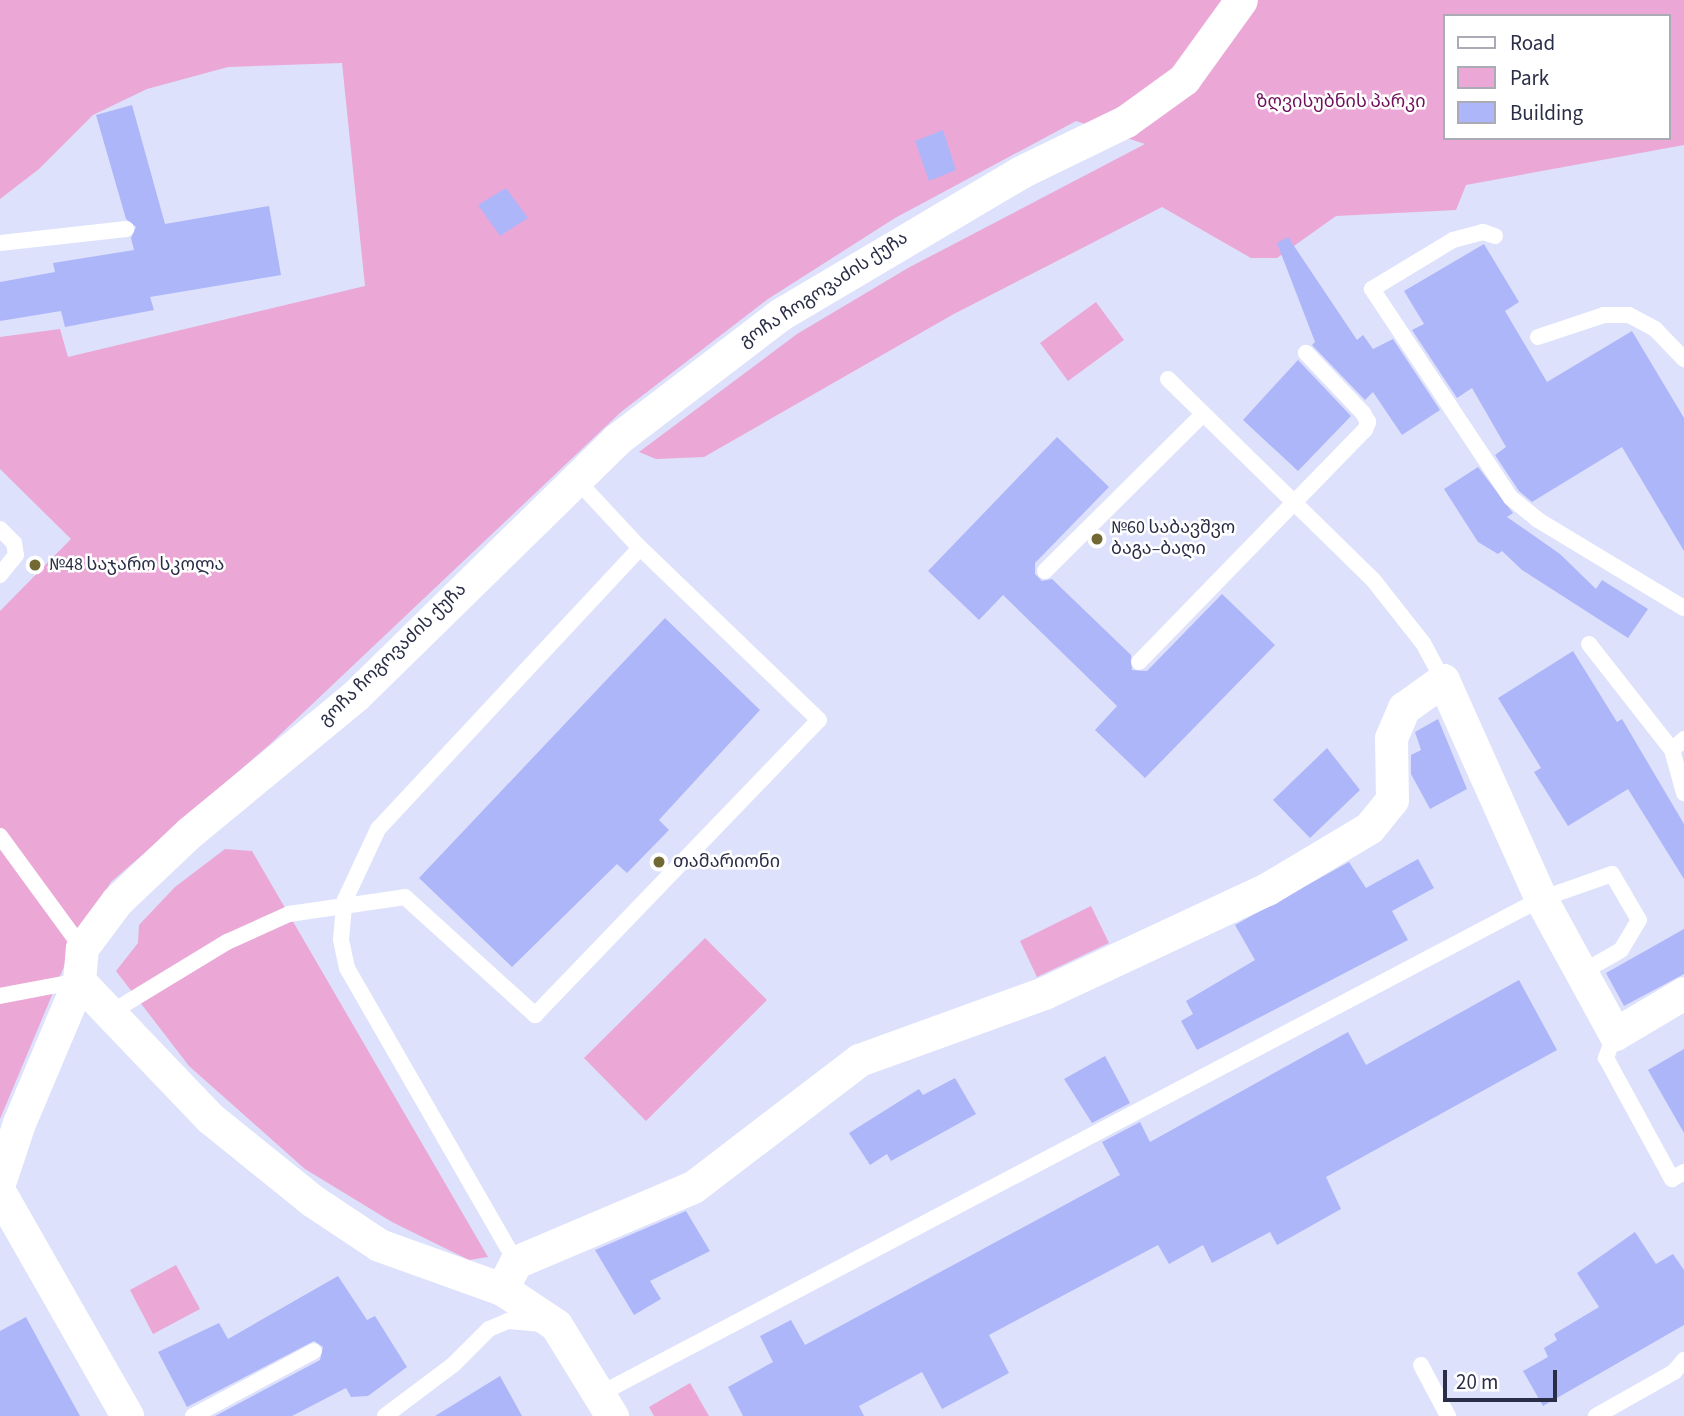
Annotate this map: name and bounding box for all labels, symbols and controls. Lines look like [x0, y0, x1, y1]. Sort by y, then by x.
legend [1442, 14, 1670, 140]
text: Road [1510, 28, 1555, 58]
text: Park [1510, 63, 1549, 93]
park label: ზღვისუბნის პარკი [1256, 91, 1426, 113]
text: Building [1510, 98, 1583, 128]
street label: გოჩა ჩოგოვაძის ქუჩა [736, 227, 912, 353]
place label: №60 საბავშვო ბაგა–ბაღი [1111, 518, 1235, 560]
marker: №60 საბავშვო ბაგა–ბაღი [1089, 531, 1105, 547]
place label: №48 საჯარო სკოლა [49, 554, 224, 576]
marker: №48 საჯარო სკოლა [27, 557, 43, 573]
street label: გოჩა ჩოგოვაძის ქუჩა [315, 579, 471, 731]
place label: თამარიონი [673, 851, 780, 873]
marker: თამარიონი [651, 854, 667, 870]
scale bar [1446, 1356, 1560, 1400]
text: 20 m [1456, 1367, 1498, 1397]

